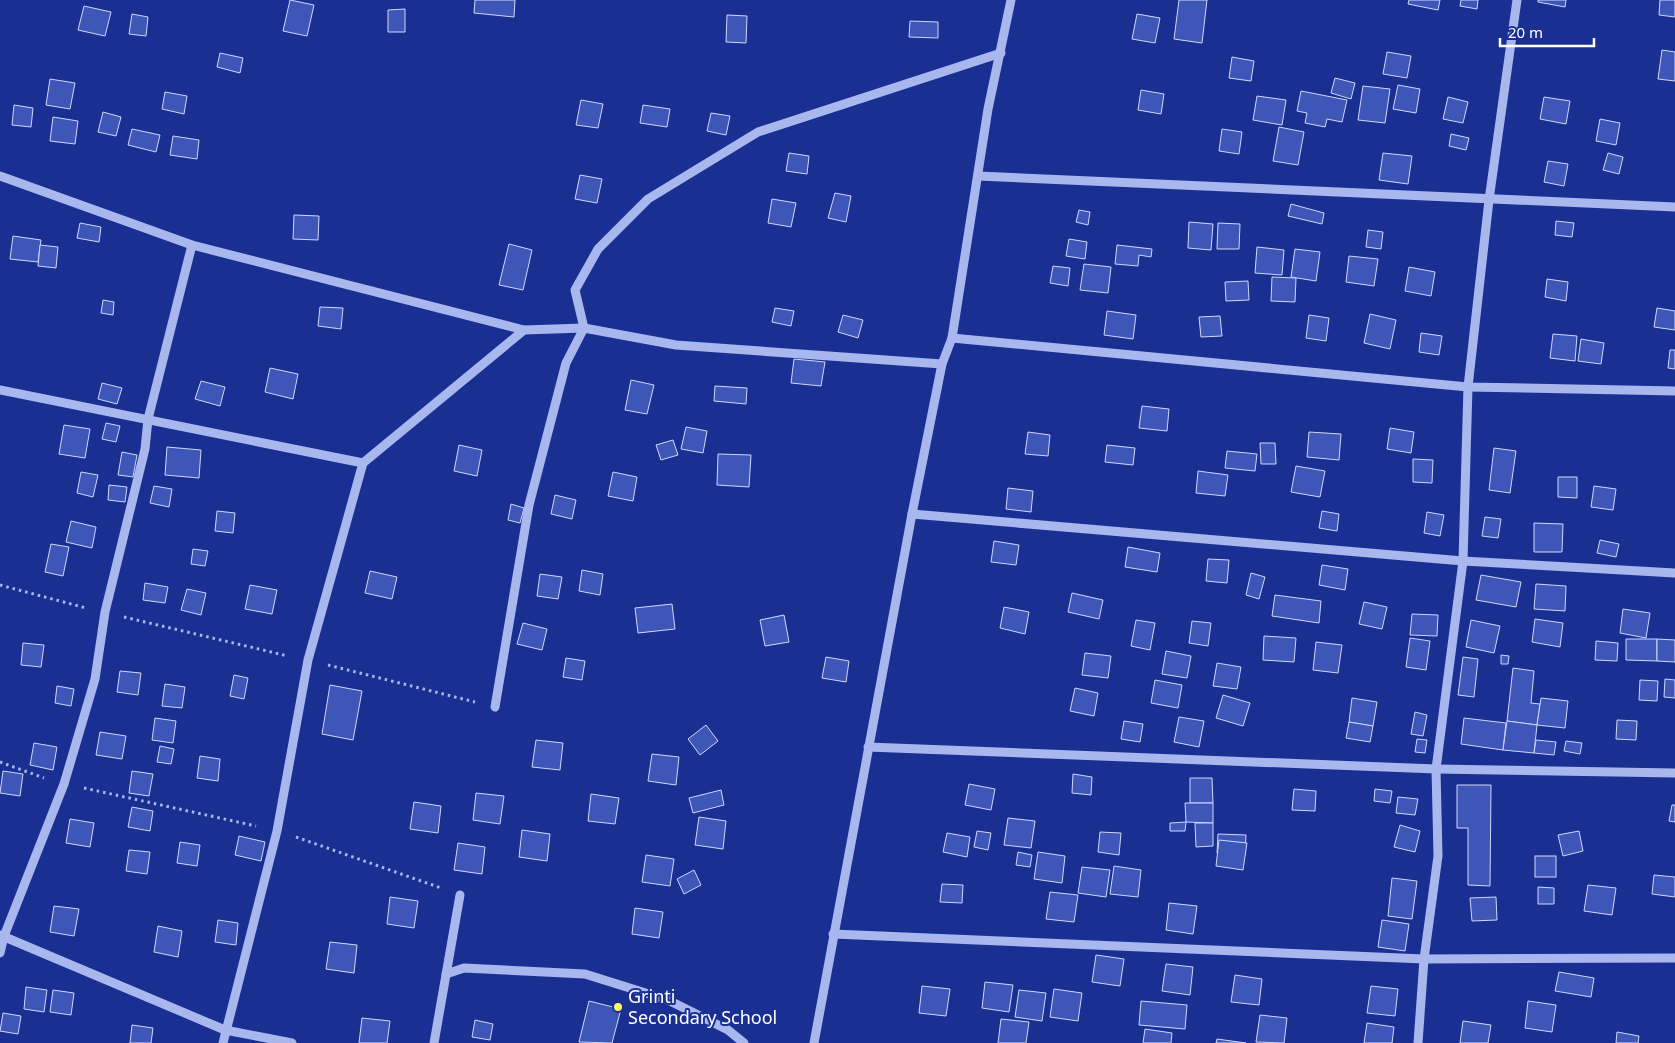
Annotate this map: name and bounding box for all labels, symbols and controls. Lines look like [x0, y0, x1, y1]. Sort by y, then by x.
scale bar [1500, 15, 1594, 47]
text: 20 m [1508, 22, 1543, 42]
place label: Grinti Secondary School [628, 984, 777, 1029]
marker: Grinti Secondary School [612, 1001, 624, 1013]

